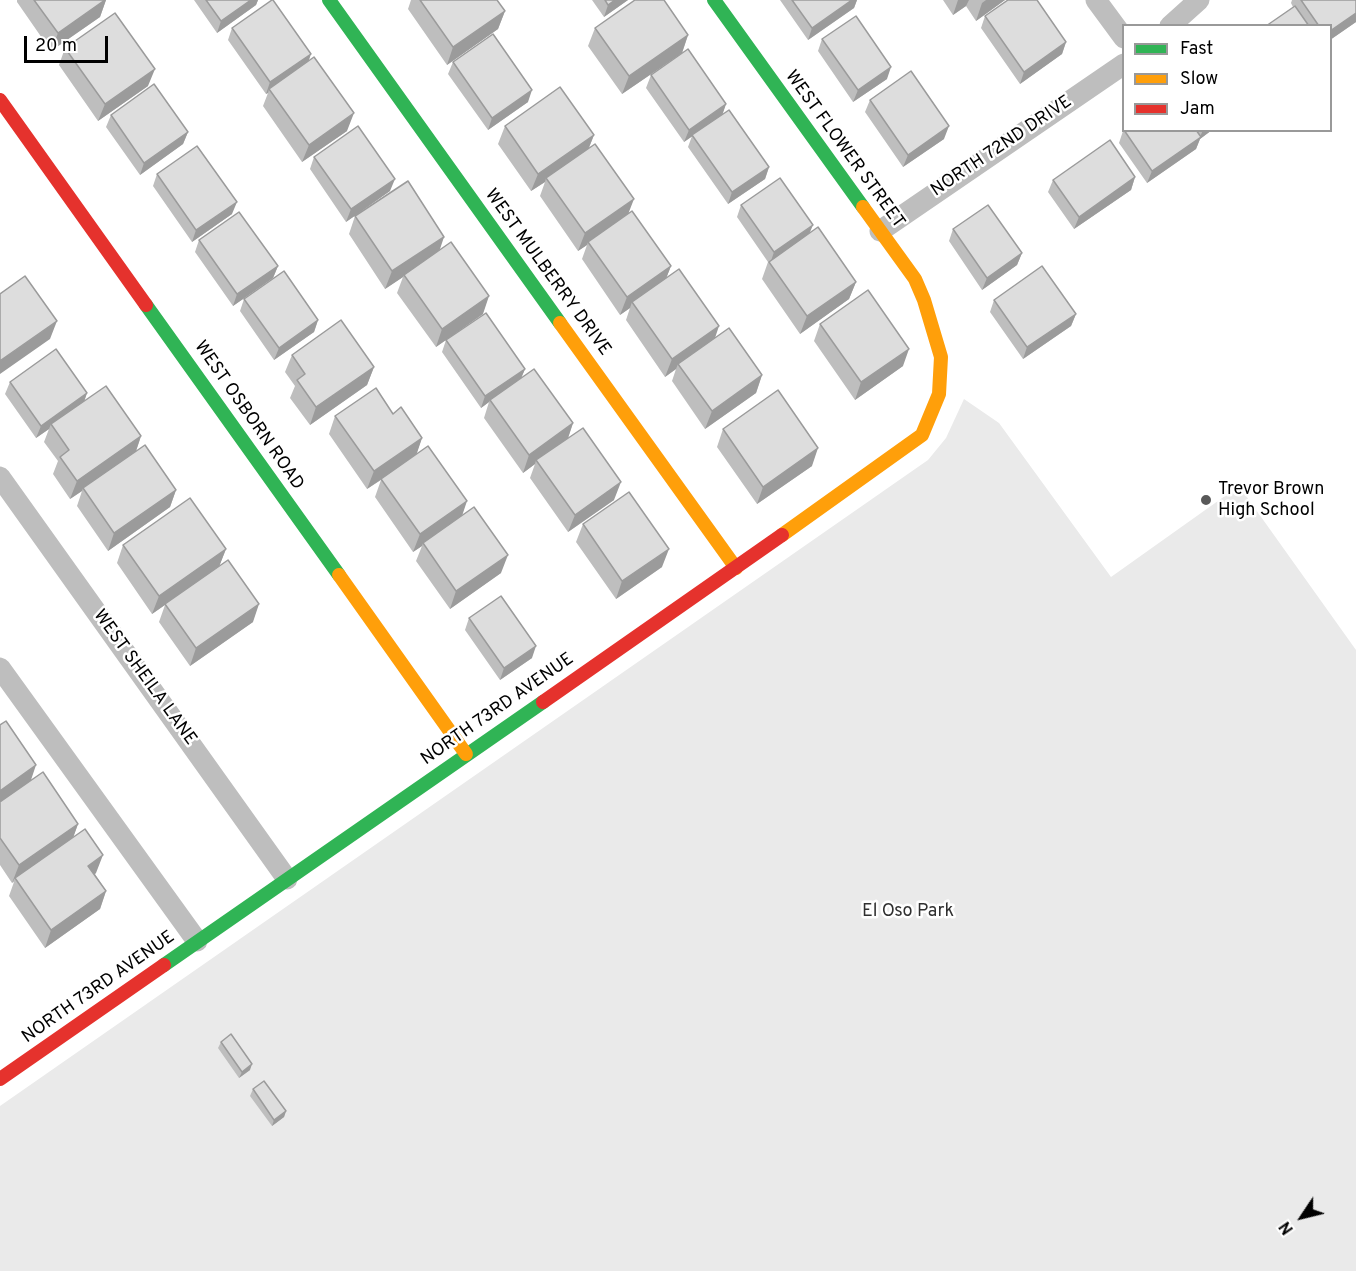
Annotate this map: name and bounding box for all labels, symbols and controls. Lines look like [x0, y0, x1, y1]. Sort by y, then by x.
scale bar [27, 24, 111, 62]
legend [1122, 24, 1332, 132]
text: 20 m [35, 35, 77, 58]
text: Fast [1180, 38, 1213, 61]
street label: WEST FLOWER STREET [779, 67, 909, 233]
text: Slow [1180, 68, 1218, 91]
street label: NORTH 72ND DRIVE [927, 92, 1077, 202]
text: Jam [1180, 98, 1215, 121]
street label: WEST MULBERRY DRIVE [479, 185, 615, 361]
street label: WEST OSBORN ROAD [188, 337, 308, 495]
place label: Trevor Brown High School [1218, 479, 1324, 522]
marker: Trevor Brown High School [1199, 493, 1213, 507]
street label: WEST SHEILA LANE [88, 606, 200, 750]
street label: NORTH 73RD AVENUE [417, 649, 579, 771]
park label: El Oso Park [862, 901, 954, 923]
street label: NORTH 73RD AVENUE [18, 927, 180, 1049]
north arrow [1272, 1187, 1332, 1247]
text: N [1276, 1217, 1299, 1238]

